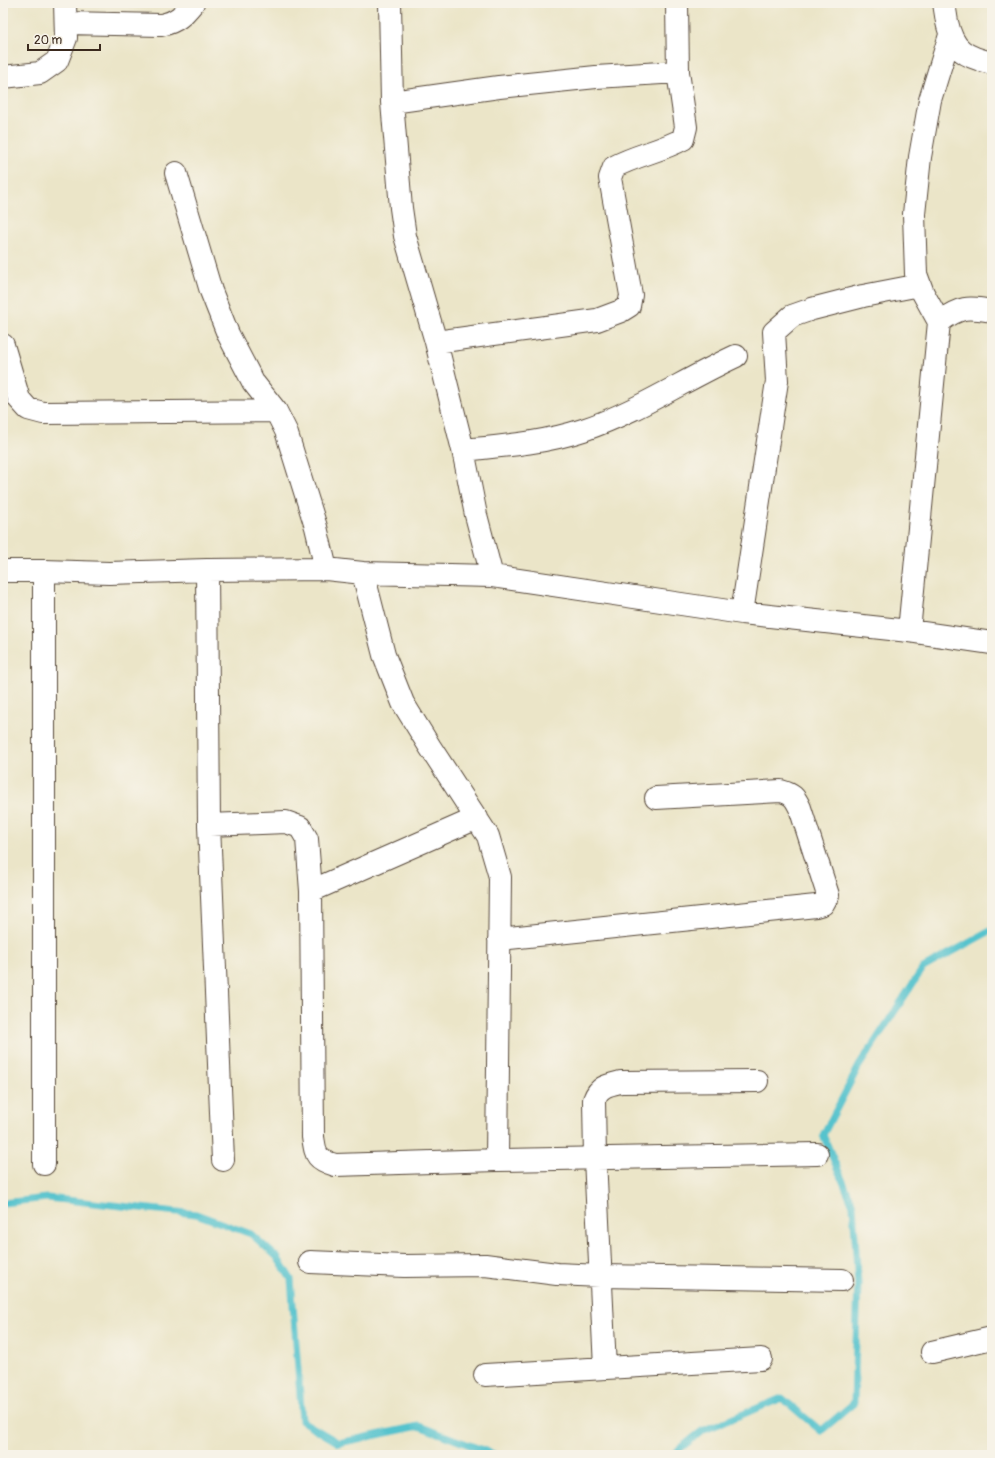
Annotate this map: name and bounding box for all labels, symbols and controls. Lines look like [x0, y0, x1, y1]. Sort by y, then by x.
scale bar [28, 26, 100, 52]
text: 20 m [34, 33, 63, 48]

